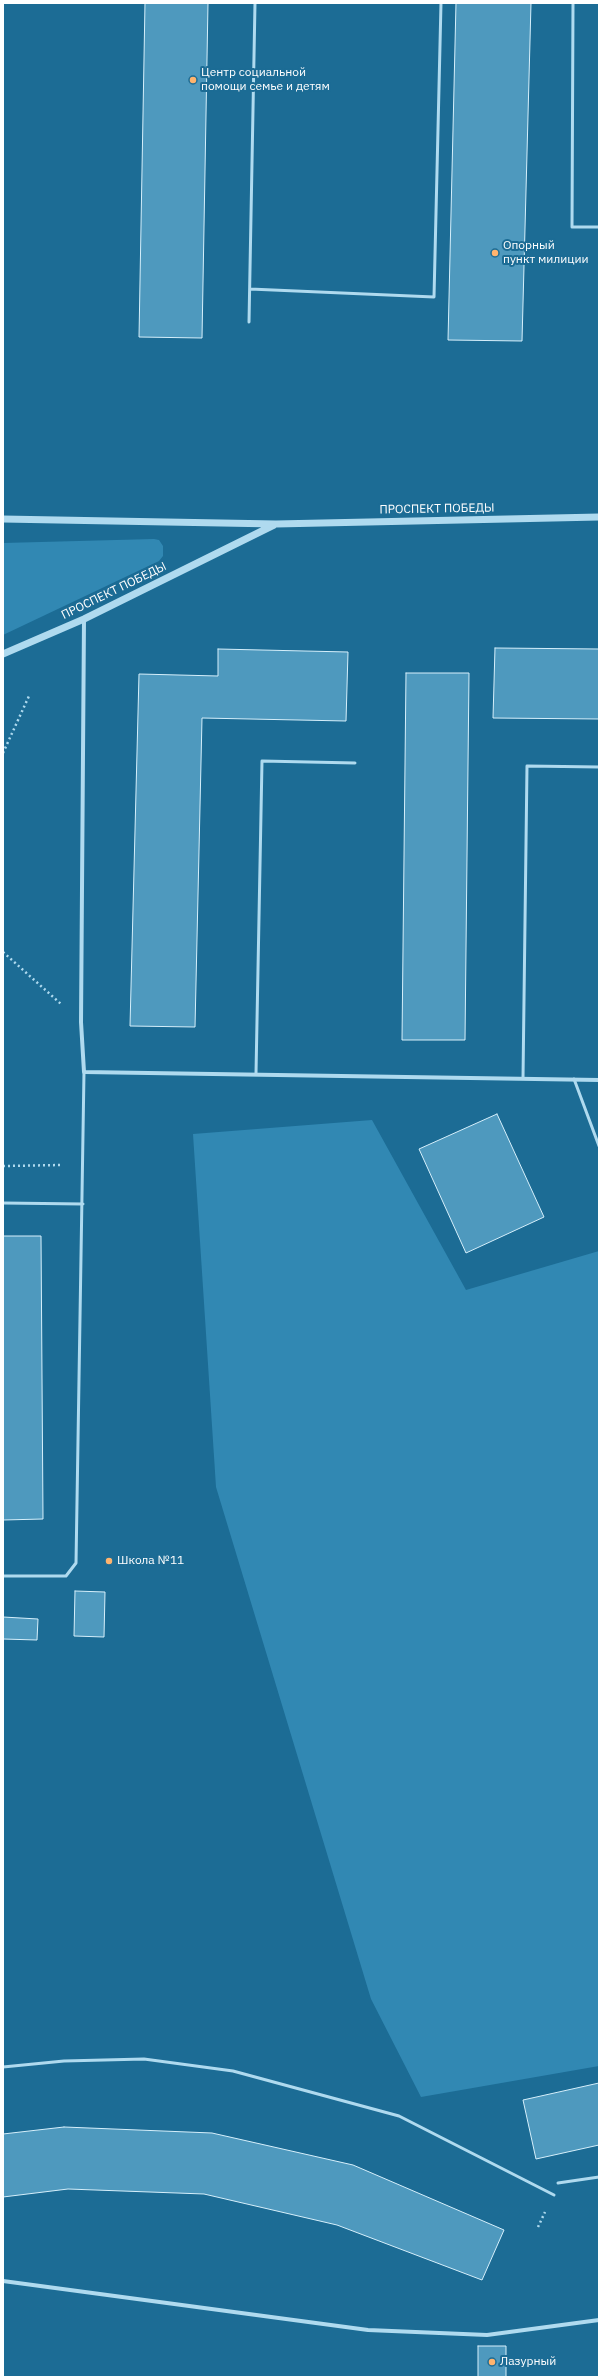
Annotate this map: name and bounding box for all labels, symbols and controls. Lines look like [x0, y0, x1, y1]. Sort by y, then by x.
place label: Центр социальной помощи семье и детям [201, 66, 330, 94]
marker: Центр социальной помощи семье и детям [188, 75, 198, 85]
place label: Опорный пункт милиции [503, 239, 589, 267]
marker: Опорный пункт милиции [490, 248, 500, 258]
street label: ПРОСПЕКТ ПОБЕДЫ [379, 501, 495, 517]
street label: ПРОСПЕКТ ПОБЕДЫ [59, 559, 169, 623]
place label: Школа №11 [117, 1554, 184, 1568]
marker: Школа №11 [104, 1556, 114, 1566]
place label: Лазурный [500, 2355, 556, 2369]
marker: Лазурный [487, 2357, 497, 2367]

